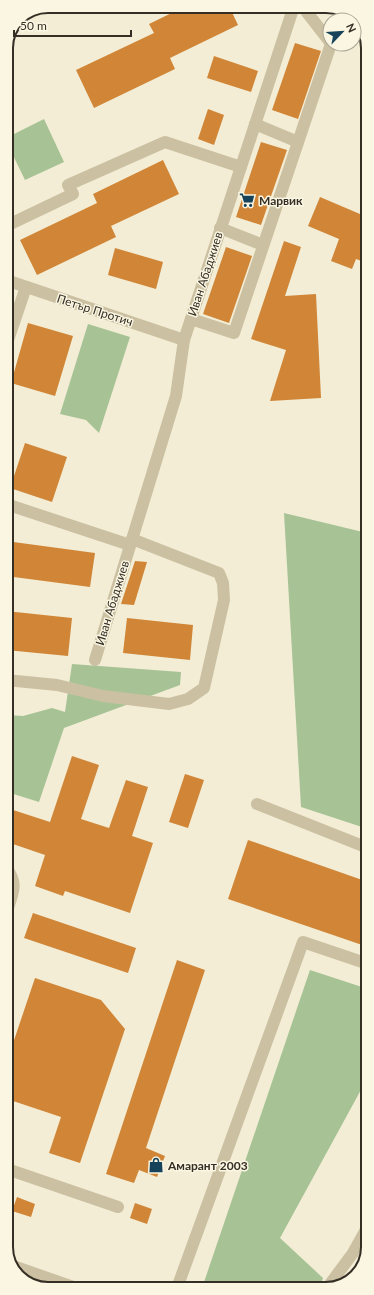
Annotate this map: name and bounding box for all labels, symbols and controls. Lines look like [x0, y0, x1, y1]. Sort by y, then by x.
scale bar [14, 12, 131, 38]
north arrow [322, 12, 362, 52]
text: 50 m [20, 18, 47, 33]
text: N [344, 21, 359, 34]
supermarket icon: Марвик [238, 191, 256, 209]
place label: Марвик [259, 193, 303, 208]
street label: Иван Абаджиев [184, 230, 226, 318]
street label: Петър Протич [55, 291, 135, 329]
street label: Иван Абаджиев [92, 559, 132, 647]
shop icon: Амарант 2003 [147, 1156, 165, 1174]
place label: Амарант 2003 [167, 1158, 248, 1173]

